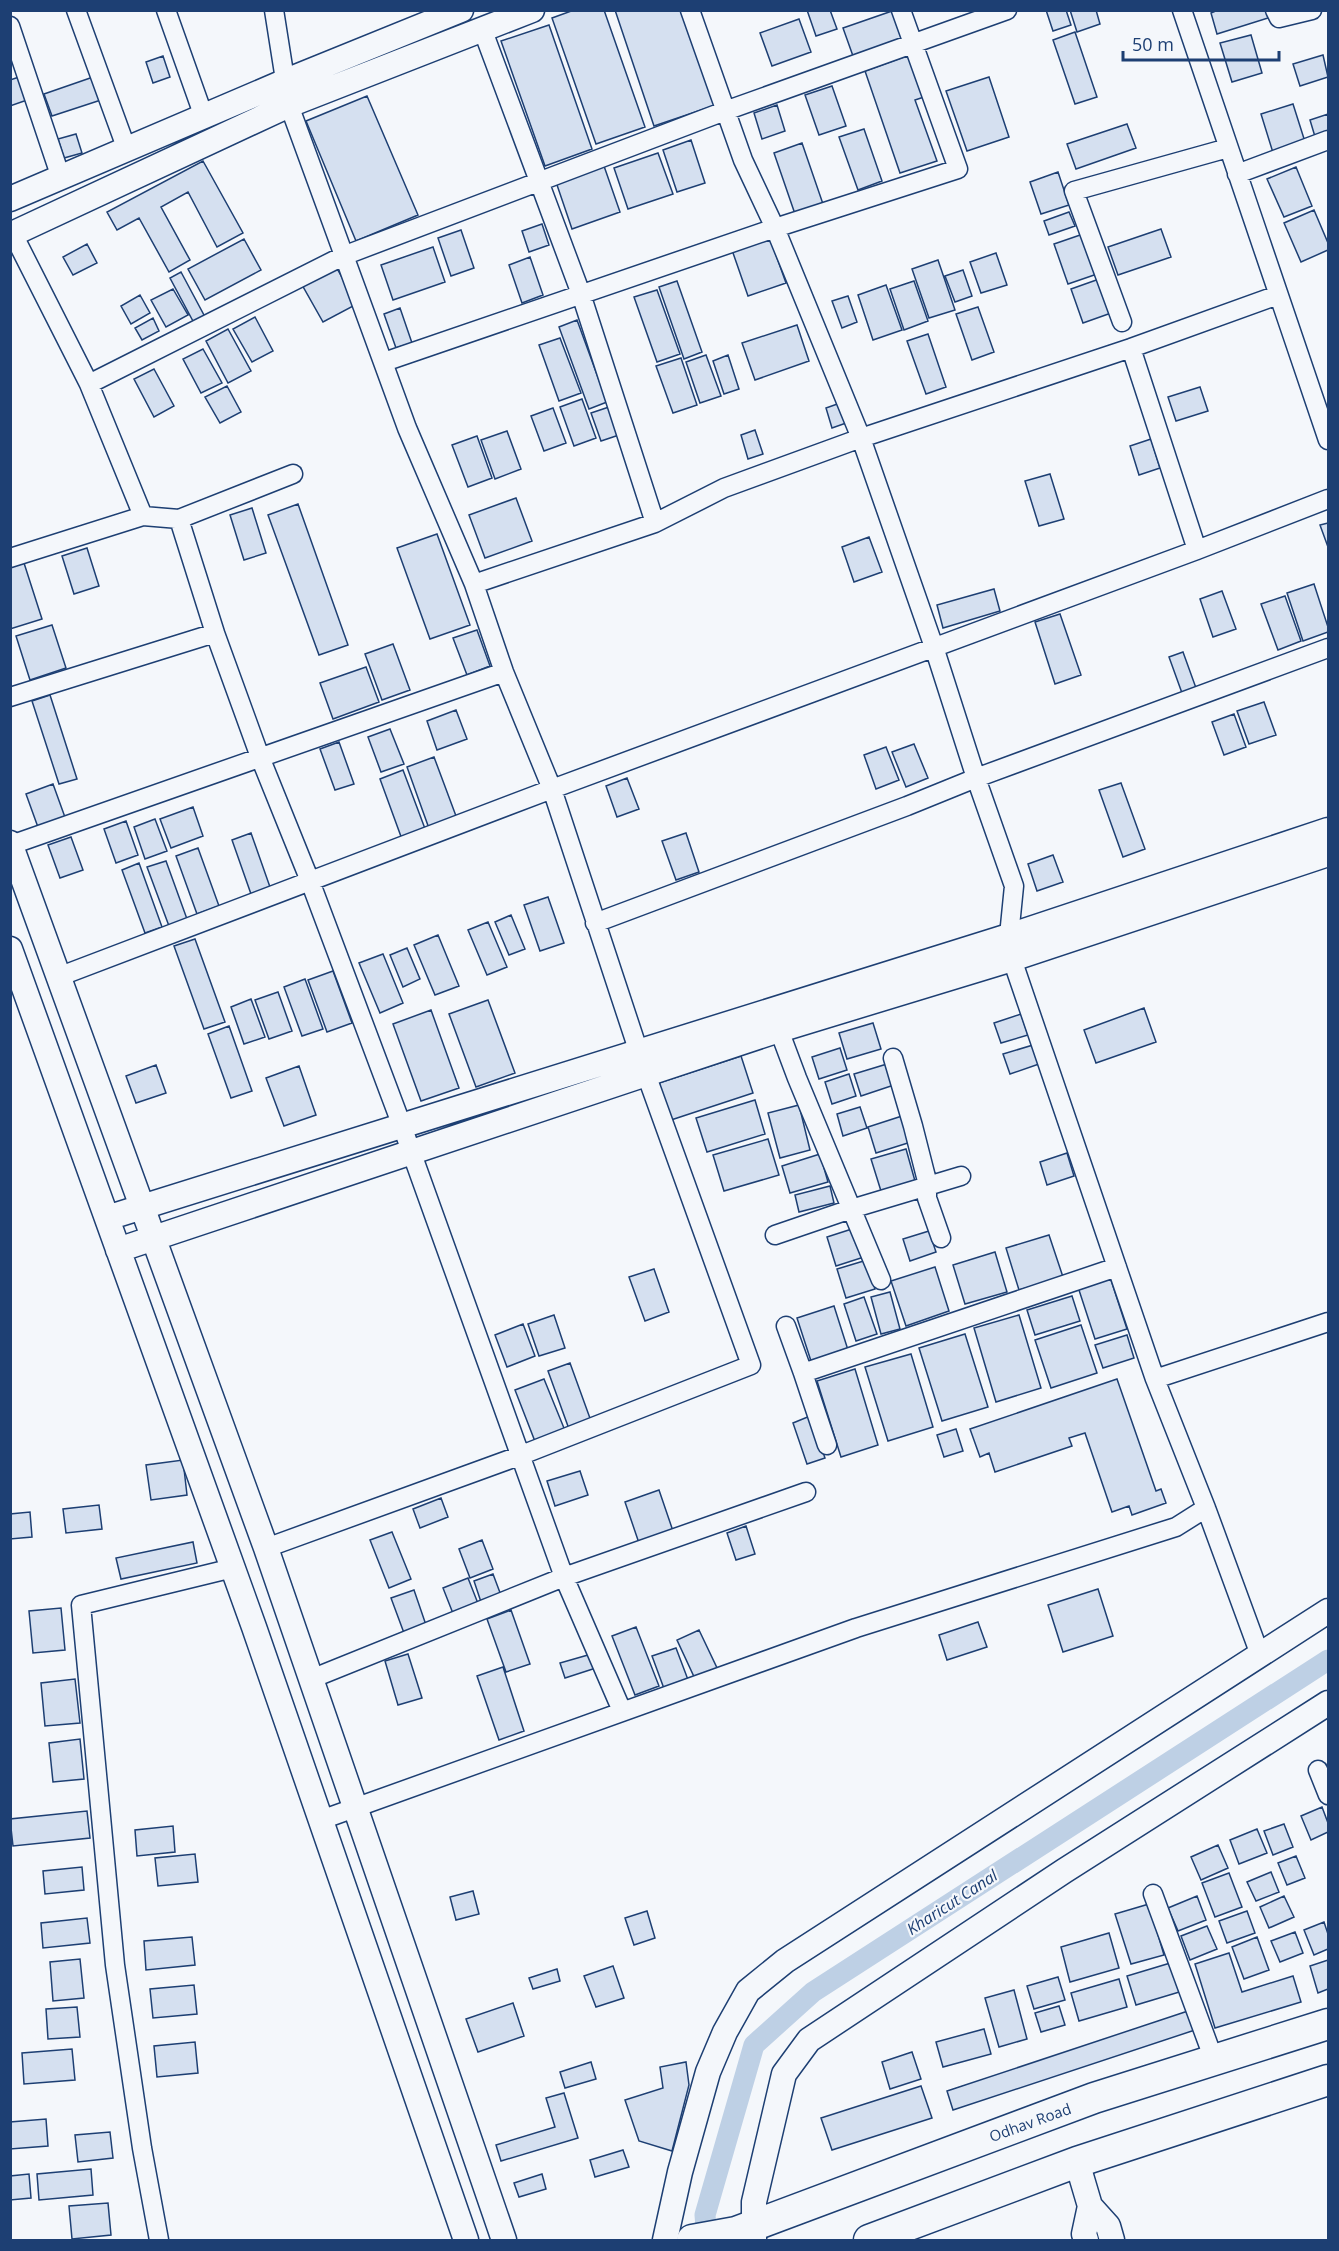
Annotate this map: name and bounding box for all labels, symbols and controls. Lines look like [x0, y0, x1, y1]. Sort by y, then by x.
scale bar [1123, 24, 1279, 62]
text: 50 m [1132, 32, 1174, 56]
water label: Kharicut Canal [902, 1864, 1003, 1940]
street label: Odhav Road [986, 2098, 1074, 2146]

